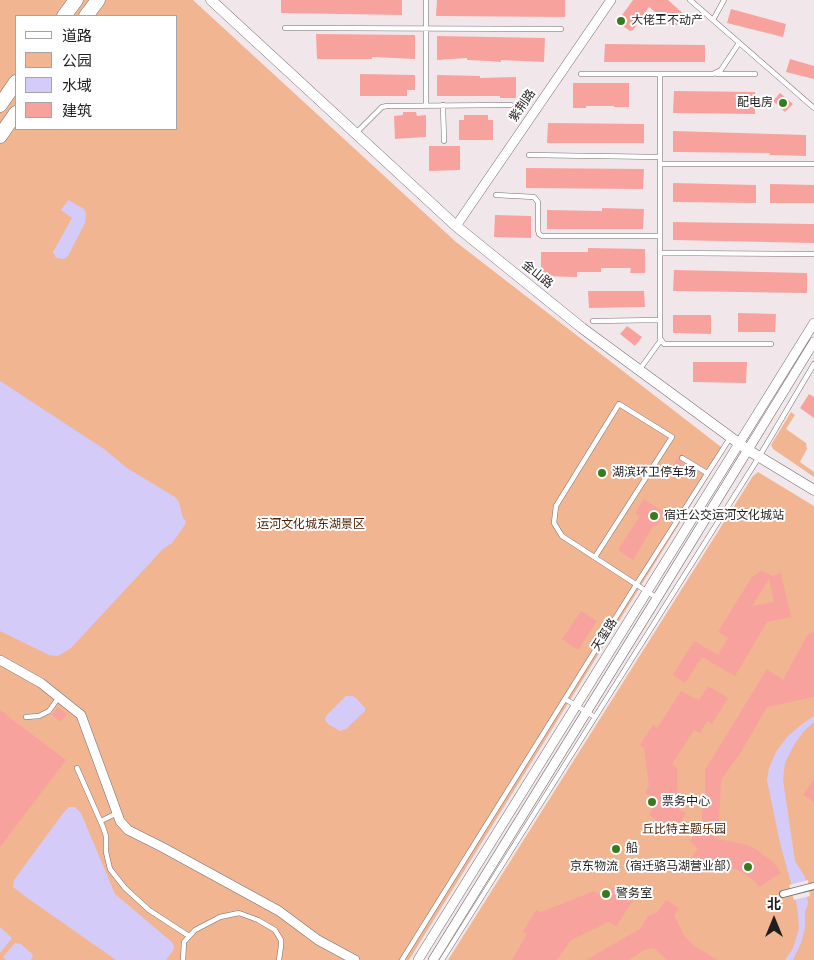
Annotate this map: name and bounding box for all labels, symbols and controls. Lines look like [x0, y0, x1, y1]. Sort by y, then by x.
place label: 大佬王不动产 [631, 14, 703, 28]
legend [15, 15, 178, 130]
marker: 大佬王不动产 [615, 15, 627, 27]
text: 道路 [62, 26, 92, 46]
text: 公园 [62, 51, 92, 71]
text: 水域 [62, 76, 92, 96]
street label: 紫荆路 [507, 87, 539, 125]
place label: 配电房 [737, 96, 773, 110]
marker: 配电房 [777, 97, 789, 109]
text: 建筑 [62, 101, 92, 121]
street label: 金山路 [518, 258, 556, 292]
place label: 湖滨环卫停车场 [612, 466, 696, 480]
marker: 湖滨环卫停车场 [596, 467, 608, 479]
place label: 宿迁公交运河文化城站 [664, 509, 784, 523]
marker: 宿迁公交运河文化城站 [648, 510, 660, 522]
park label: 运河文化城东湖景区 [257, 518, 365, 532]
street label: 天玺路 [589, 616, 621, 654]
place label: 票务中心 [662, 795, 710, 809]
marker: 票务中心 [646, 796, 658, 808]
park label: 丘比特主题乐园 [642, 823, 726, 837]
place label: 船 [626, 842, 638, 856]
marker: 船 [610, 843, 622, 855]
place label: 京东物流（宿迁骆马湖营业部） [570, 860, 738, 874]
marker: 京东物流（宿迁骆马湖营业部） [742, 861, 754, 873]
place label: 警务室 [616, 887, 652, 901]
marker: 警务室 [600, 888, 612, 900]
north arrow [749, 895, 799, 945]
text: 北 [767, 895, 781, 914]

